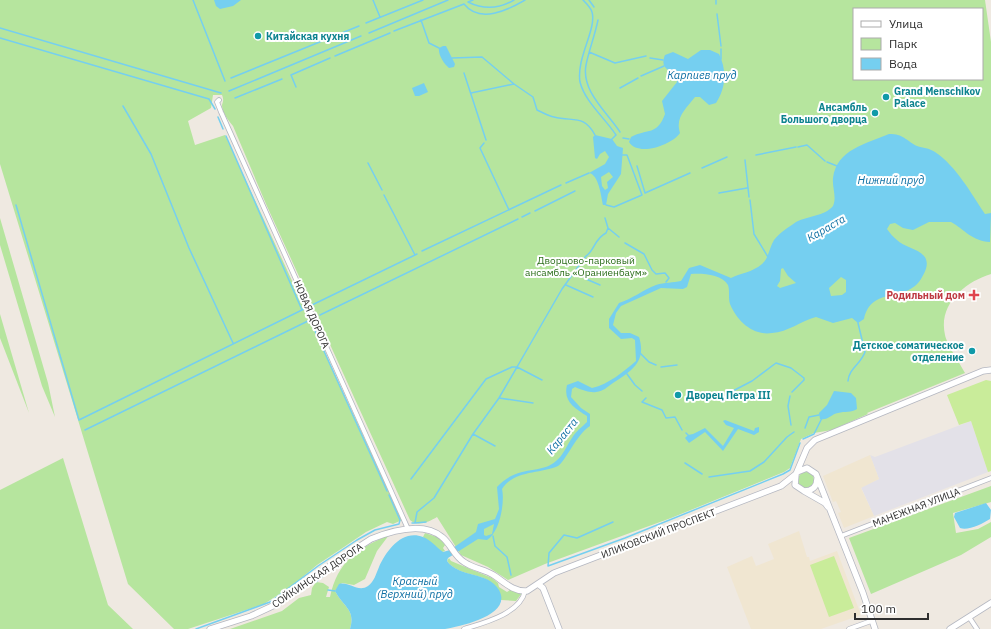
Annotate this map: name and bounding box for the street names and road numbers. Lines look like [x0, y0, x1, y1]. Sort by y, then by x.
street label: НОВАЯ ДОРОГА [291, 278, 333, 351]
street label: МАНЕЖНАЯ УЛИЦА [871, 485, 962, 530]
street label: ИЛИКОВСКИЙ ПРОСПЕКТ [599, 506, 718, 561]
street label: СОЙКИНСКАЯ ДОРОГА [269, 540, 366, 611]

